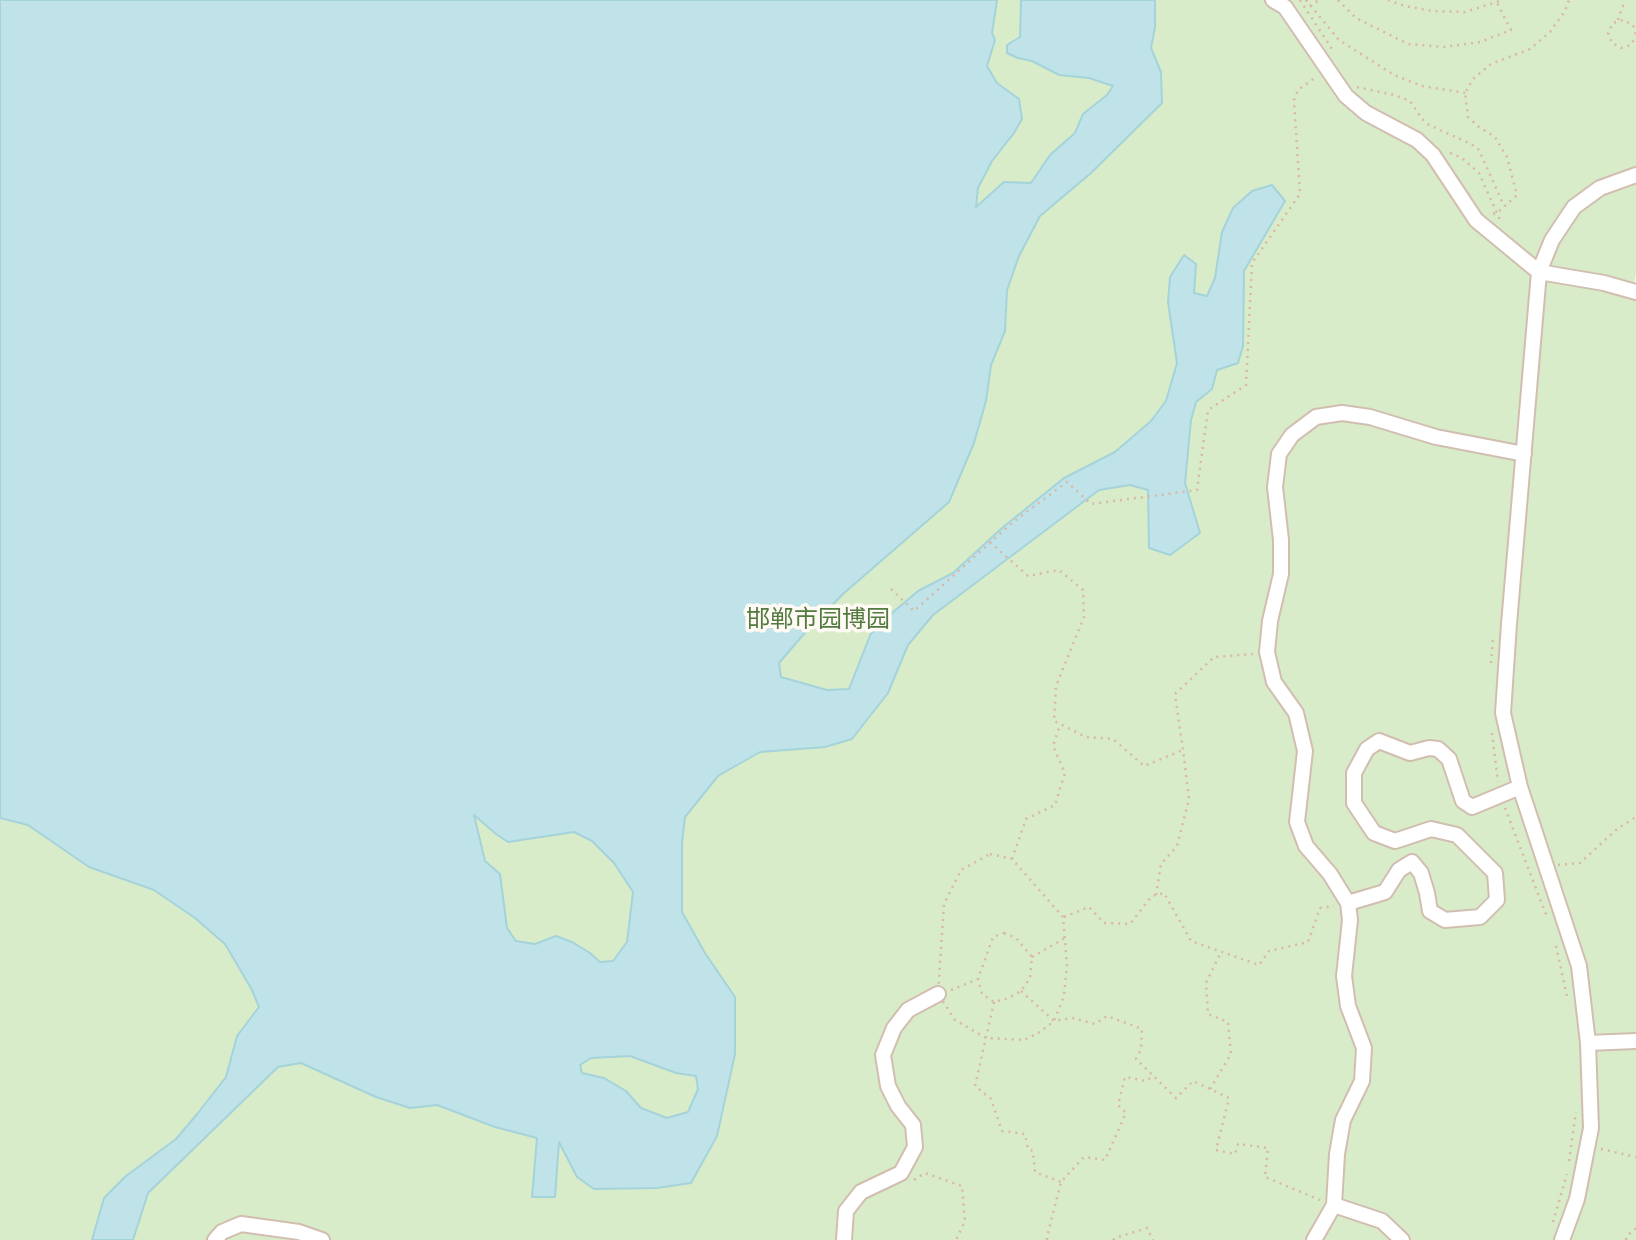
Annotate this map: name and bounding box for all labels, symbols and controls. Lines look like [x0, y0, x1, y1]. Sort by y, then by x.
park label: 邯郸市园博园 [746, 606, 890, 634]

